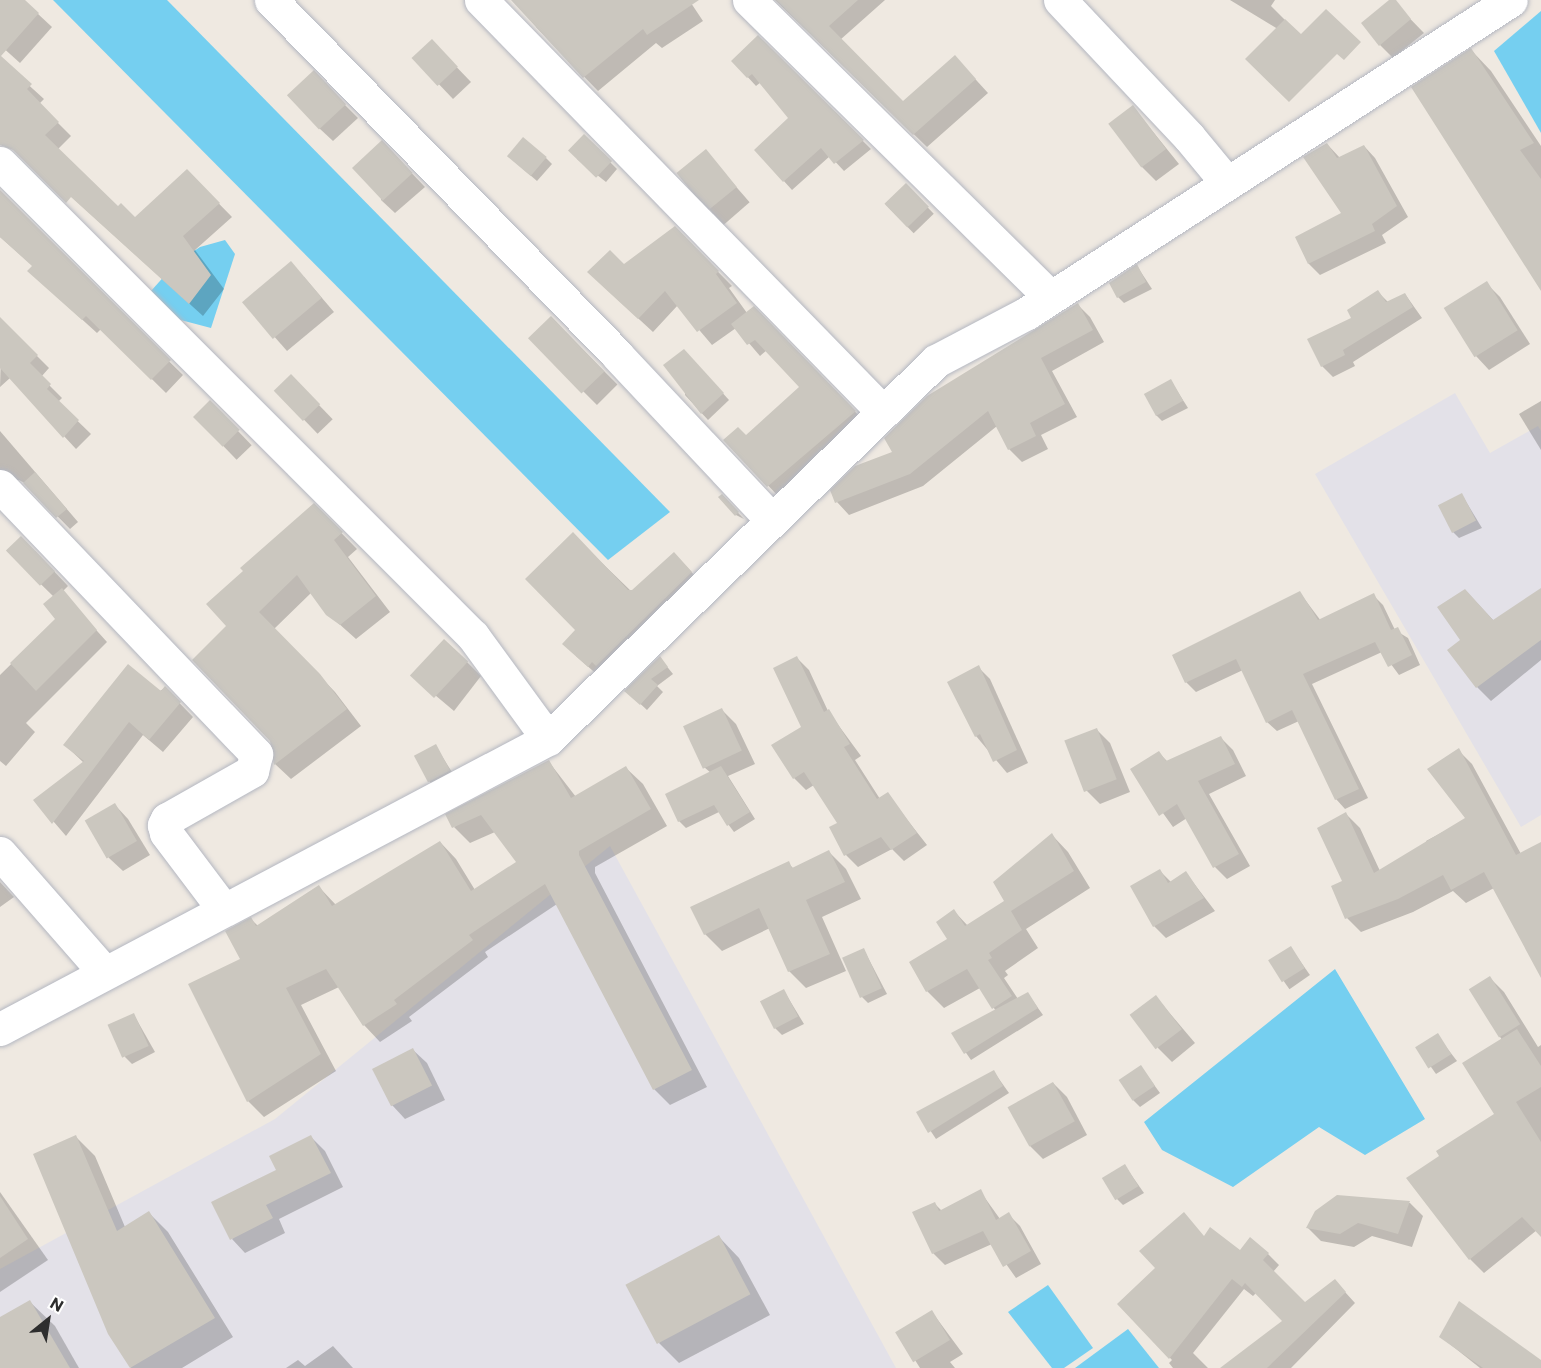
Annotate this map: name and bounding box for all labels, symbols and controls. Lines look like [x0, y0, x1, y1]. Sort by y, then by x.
north arrow [18, 1290, 78, 1350]
text: N [47, 1293, 67, 1315]

